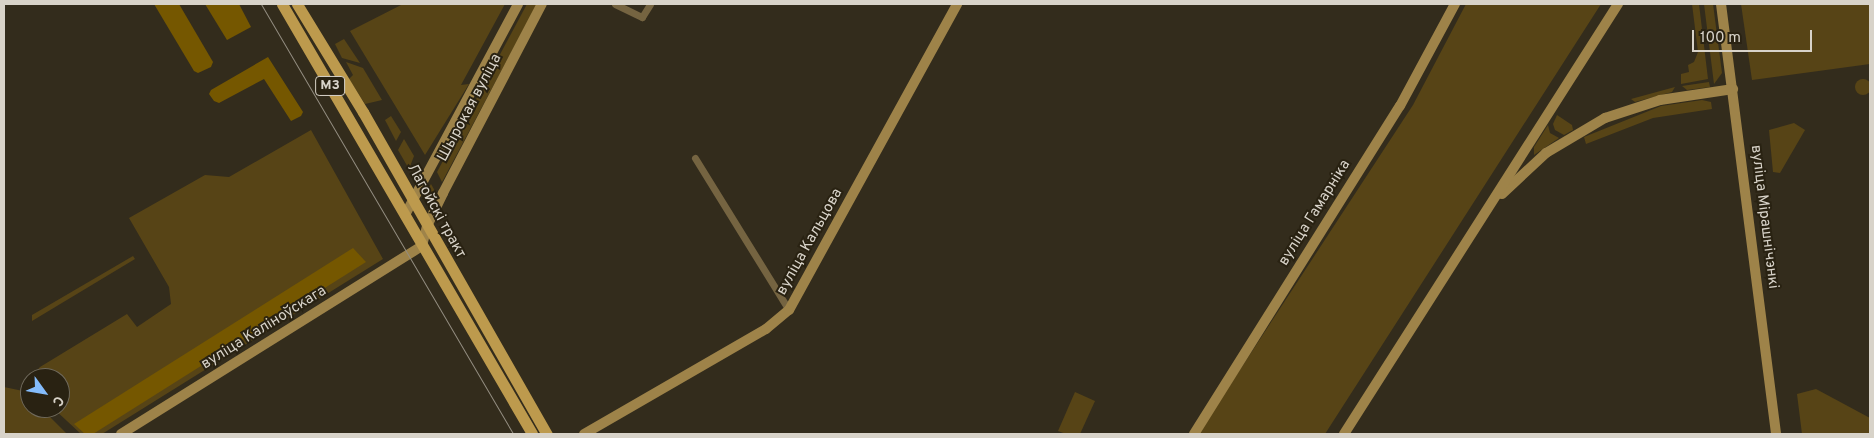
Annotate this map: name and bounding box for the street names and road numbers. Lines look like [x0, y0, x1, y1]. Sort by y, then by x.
street label: Шырокая вуліца [434, 51, 506, 165]
road number: М3 [315, 74, 345, 98]
street label: вуліца Мірашнічэнкі [1746, 144, 1782, 290]
street label: вуліца Гамарніка [1275, 157, 1355, 269]
street label: Лагойскі тракт [403, 161, 469, 261]
street label: вуліца Кальцова [773, 186, 847, 298]
street label: вуліца Каліноўскага [198, 282, 330, 374]

